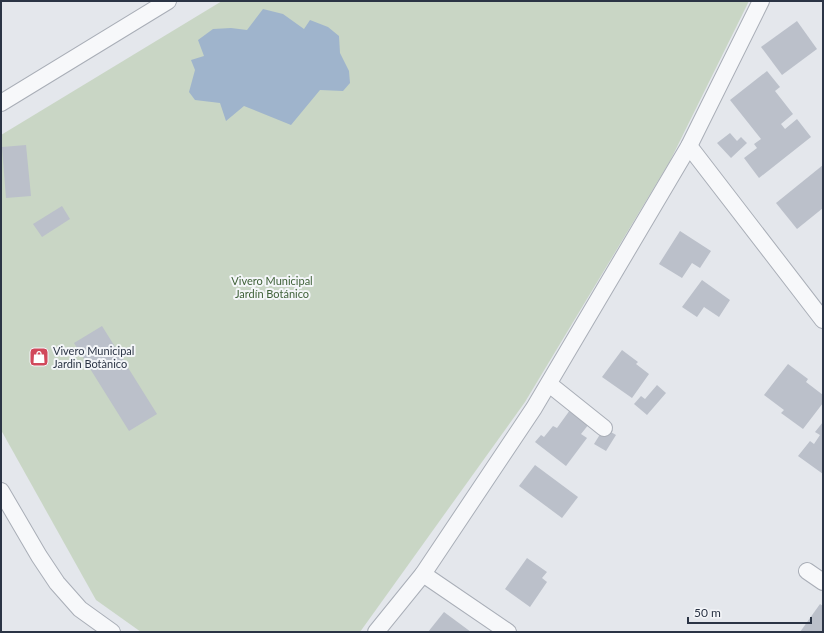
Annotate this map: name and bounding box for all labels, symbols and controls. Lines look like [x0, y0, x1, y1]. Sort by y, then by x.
park label: Vivero Municipal Jardín Botánico [231, 274, 313, 300]
place label: Vivero Municipal Jardin Botànico [53, 344, 134, 370]
shop icon: Vivero Municipal Jardin Botànico [28, 346, 50, 368]
scale bar [688, 599, 811, 625]
text: 50 m [694, 605, 721, 620]

